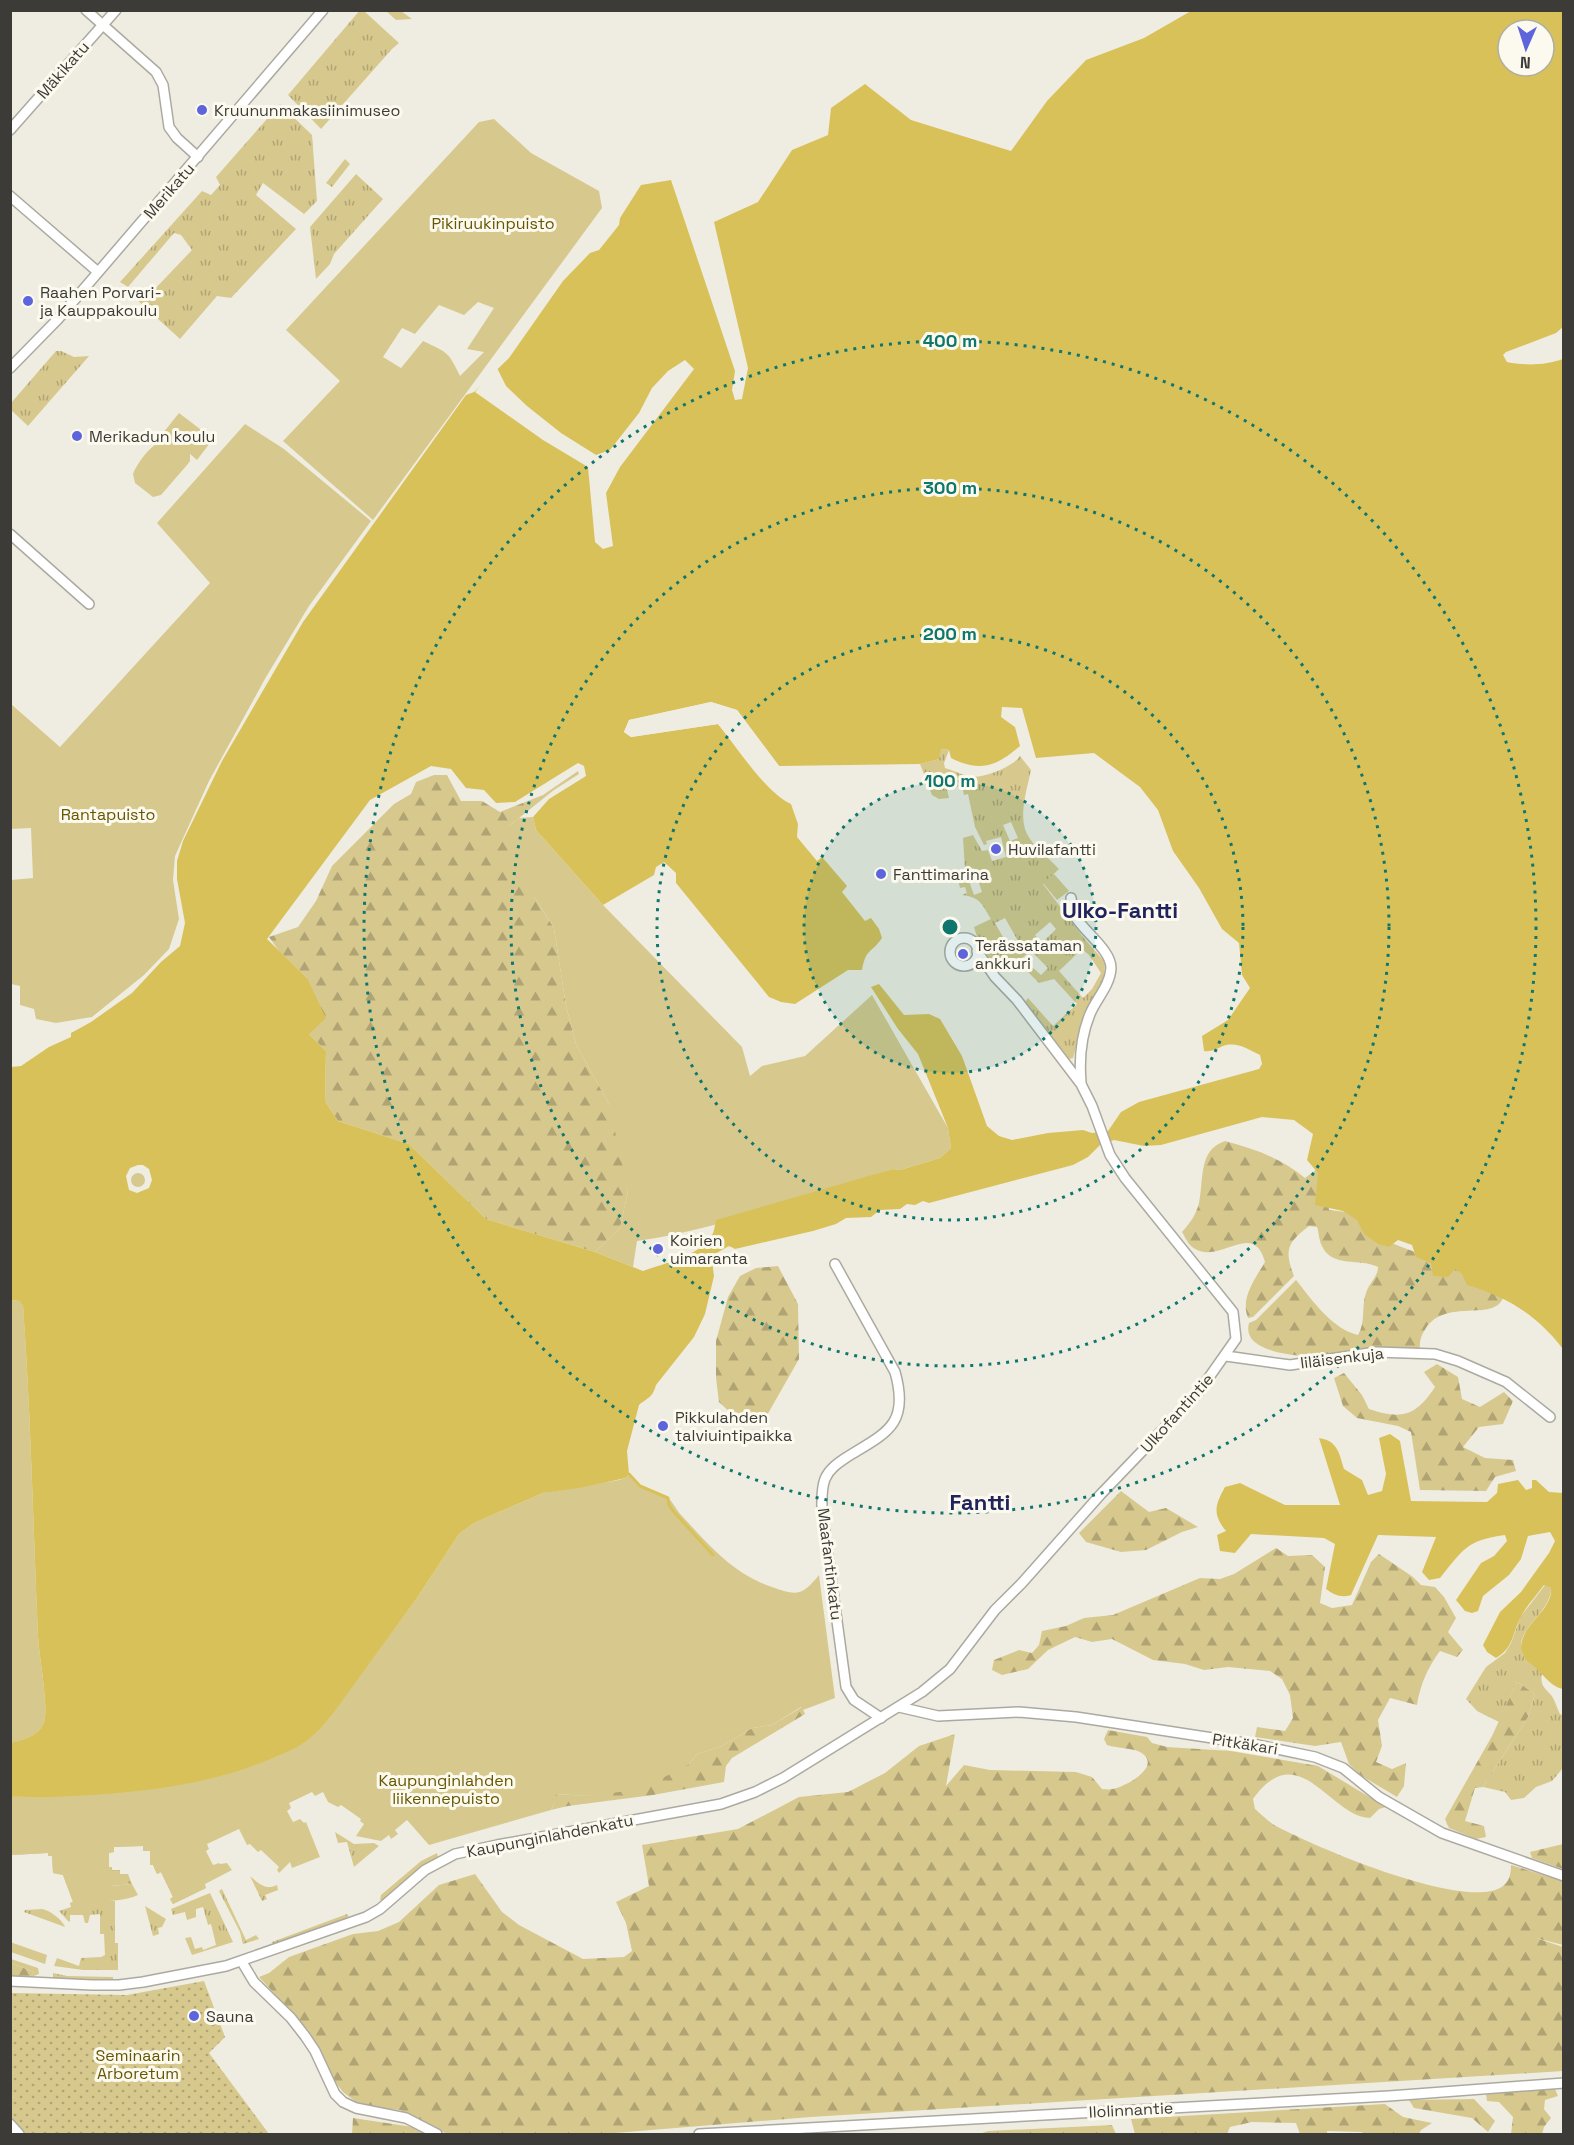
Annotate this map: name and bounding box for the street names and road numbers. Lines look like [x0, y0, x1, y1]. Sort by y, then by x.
street label: Mäkikatu [32, 37, 94, 103]
street label: Merikatu [139, 159, 199, 223]
street label: Iiläisenkuja [1299, 1342, 1385, 1374]
street label: Ulkofantintie [1136, 1369, 1218, 1457]
street label: Maafantinkatu [813, 1507, 847, 1621]
street label: Pitkäkari [1211, 1728, 1279, 1760]
street label: Kaupunginlahdenkatu [465, 1810, 635, 1862]
street label: Ilolinnantie [1088, 2097, 1174, 2123]

